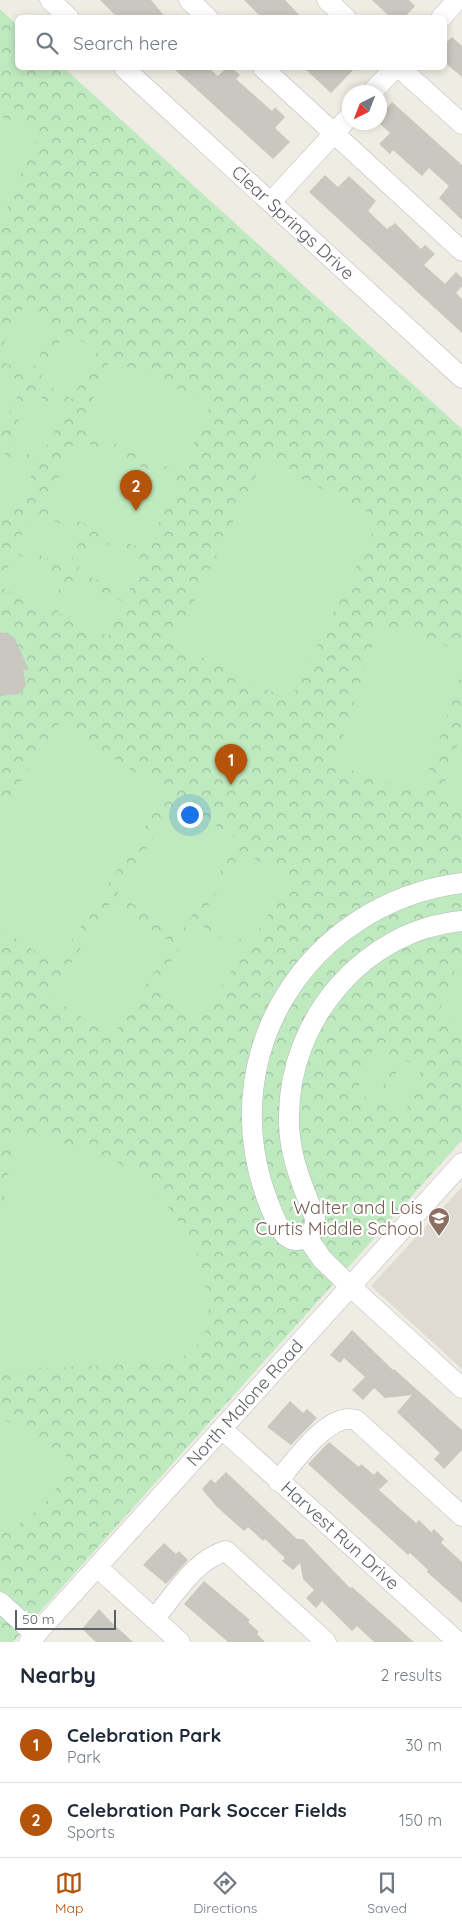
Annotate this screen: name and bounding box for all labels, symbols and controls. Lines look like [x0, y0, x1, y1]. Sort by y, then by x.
search box [15, 15, 447, 70]
icon: search [33, 29, 61, 57]
text: Search here [73, 31, 178, 55]
north arrow [342, 85, 387, 130]
street label: Clear Springs Drive [227, 160, 359, 285]
pin: 2 [120, 470, 152, 511]
pin: 1 [215, 744, 247, 785]
your location [177, 802, 203, 828]
place label: Walter and Lois Curtis Middle School [256, 1196, 423, 1240]
school or university icon: Walter and Lois Curtis Middle School [427, 1206, 451, 1237]
street label: North Malone Road [181, 1335, 308, 1471]
street label: Harvest Run Drive [276, 1476, 404, 1595]
scale bar [15, 1607, 116, 1630]
text: 50 m [22, 1610, 55, 1628]
text: Nearby [20, 1662, 96, 1688]
text: 2 results [380, 1665, 442, 1685]
text: Celebration Park [67, 1723, 221, 1747]
text: 1 [33, 1735, 39, 1755]
text: 30 m [405, 1735, 442, 1755]
text: Park [67, 1747, 101, 1767]
text: Celebration Park Soccer Fields [67, 1798, 347, 1822]
text: 2 [31, 1810, 41, 1830]
text: 150 m [399, 1810, 442, 1830]
text: Sports [67, 1822, 115, 1842]
tab: Map [55, 1869, 83, 1917]
tab: Directions [193, 1869, 257, 1917]
tab: Saved [367, 1869, 407, 1917]

